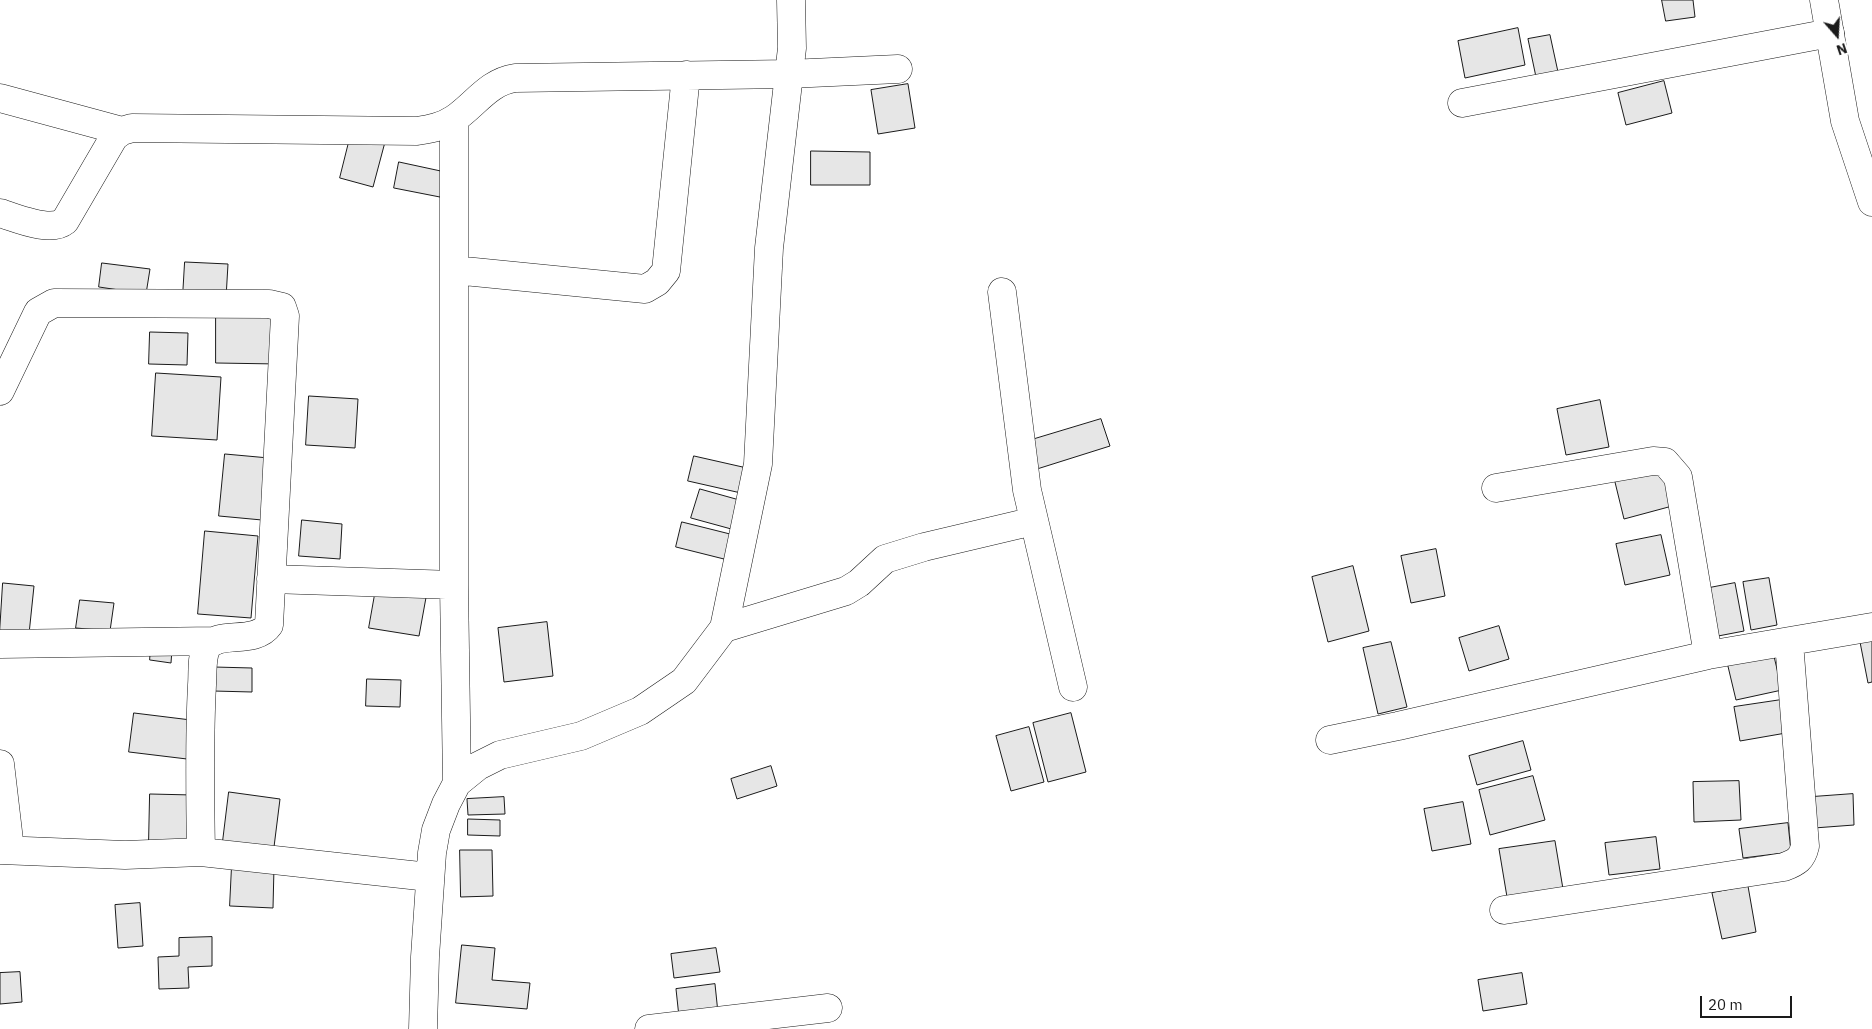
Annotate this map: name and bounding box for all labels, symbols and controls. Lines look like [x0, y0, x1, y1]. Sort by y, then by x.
north arrow [1812, 10, 1862, 60]
text: N [1834, 39, 1850, 59]
scale bar [1702, 986, 1794, 1018]
text: 20 m [1708, 995, 1743, 1014]

